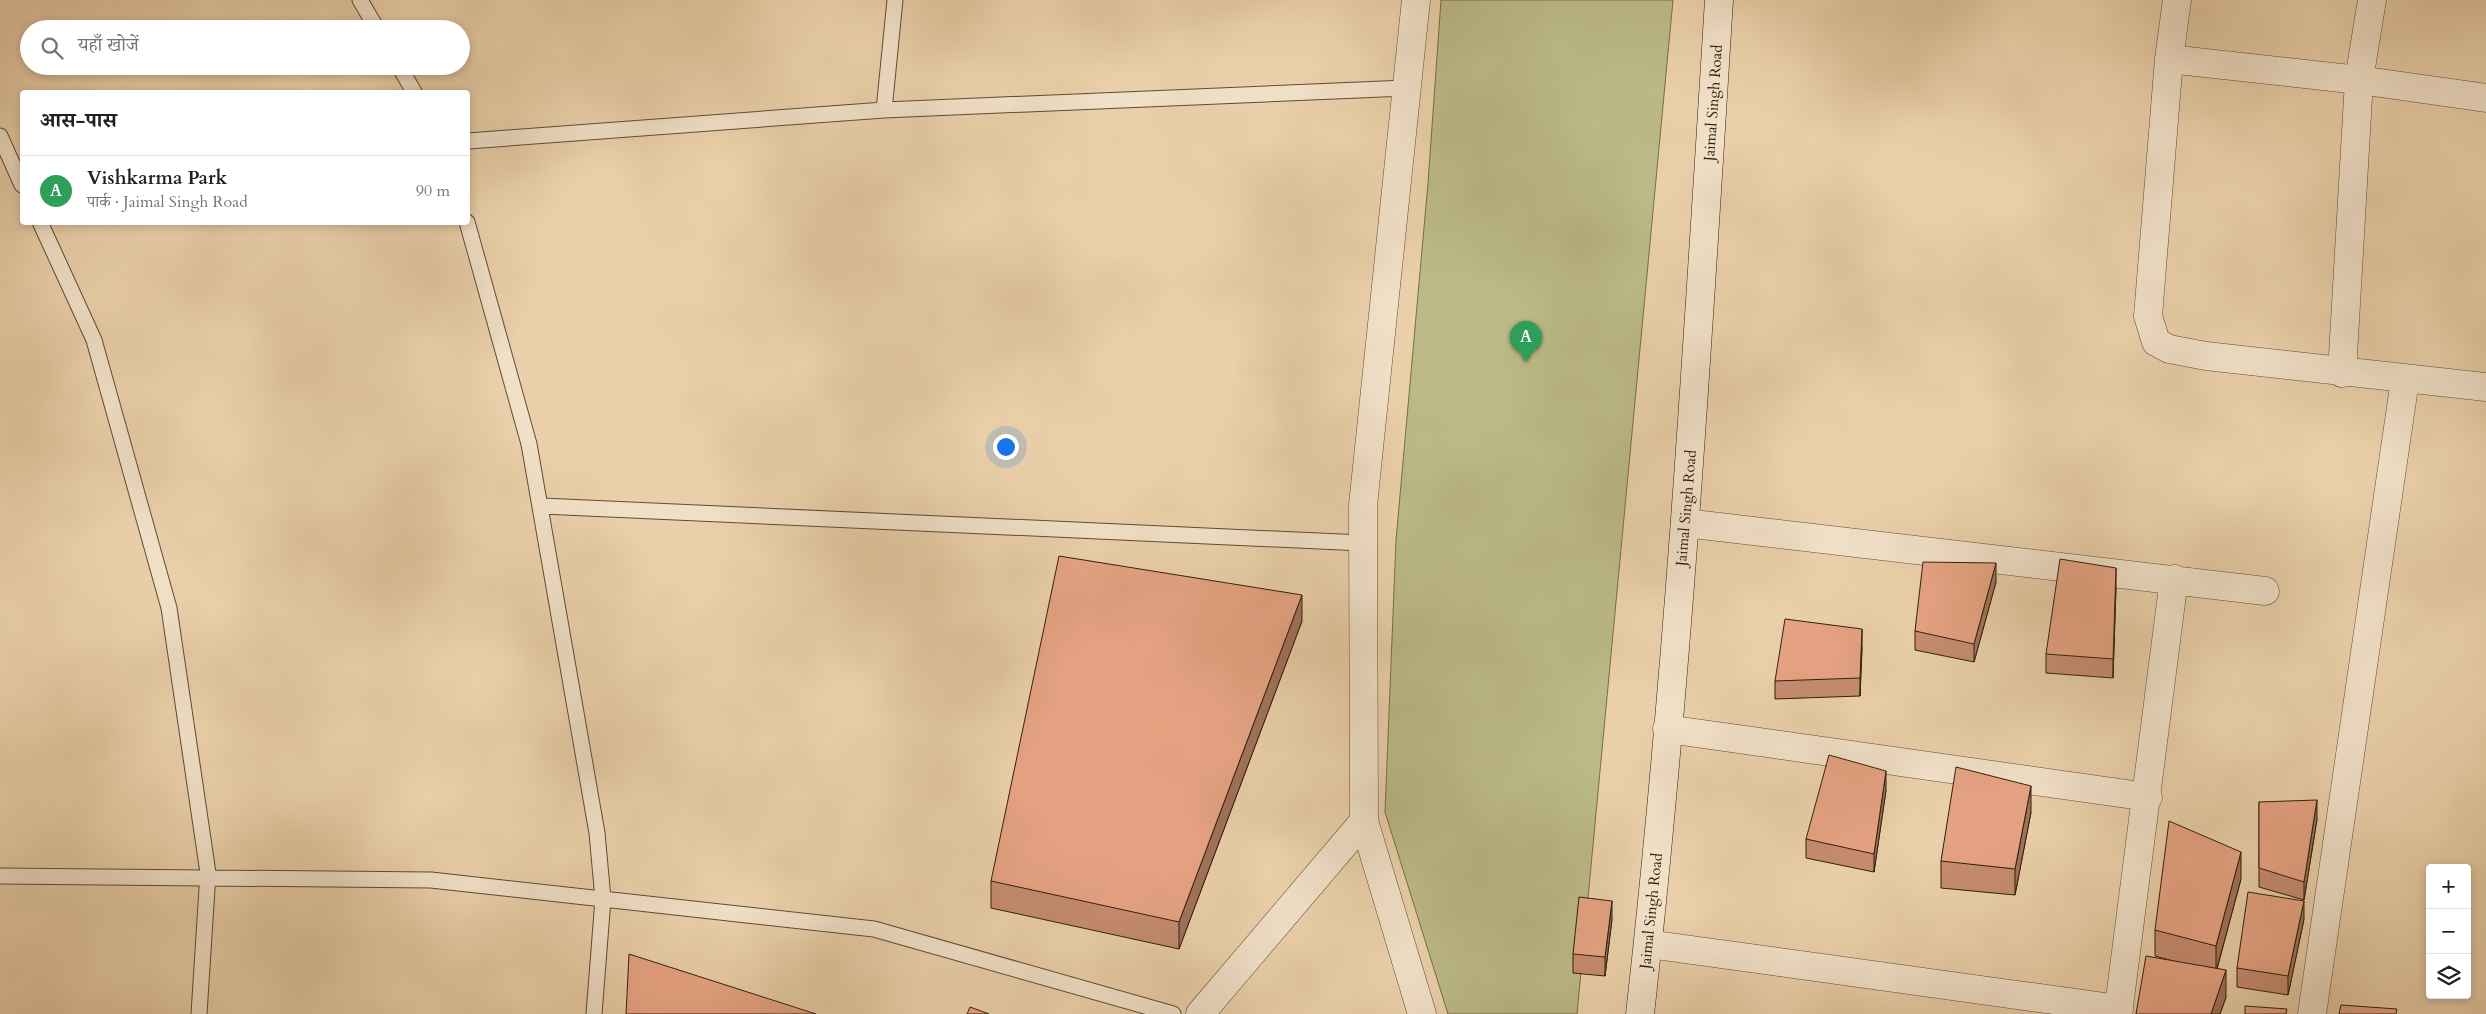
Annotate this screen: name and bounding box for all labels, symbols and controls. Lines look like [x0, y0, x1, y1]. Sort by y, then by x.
search box [20, 20, 470, 75]
text: यहाँ खोजें [78, 32, 139, 58]
icon: search [38, 34, 66, 62]
street label: Jaimal Singh Road [1699, 44, 1727, 164]
text: आस-पास [40, 106, 117, 135]
text: Vishkarma Park [87, 165, 227, 191]
text: A [50, 180, 62, 202]
text: 90 m [416, 180, 450, 202]
text: पार्क · Jaimal Singh Road [87, 191, 248, 213]
pin: A [1510, 321, 1542, 362]
your location [993, 434, 1019, 460]
street label: Jaimal Singh Road [1671, 449, 1701, 569]
street label: Jaimal Singh Road [1635, 852, 1667, 972]
map controls [2426, 864, 2471, 999]
button: + [2426, 864, 2471, 909]
button: − [2426, 909, 2471, 954]
button: layers [2426, 954, 2471, 999]

